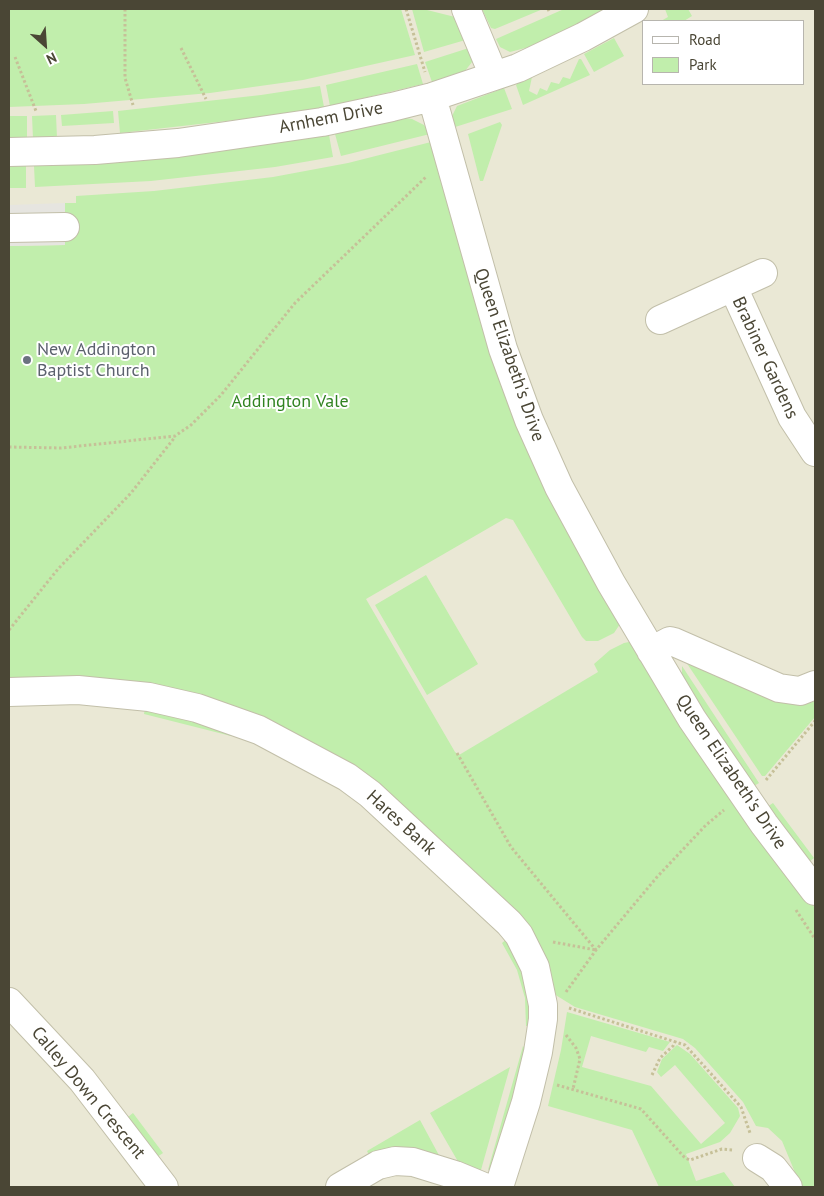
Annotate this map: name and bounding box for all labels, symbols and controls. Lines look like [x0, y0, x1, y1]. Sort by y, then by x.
north arrow [20, 20, 70, 70]
legend [642, 20, 804, 85]
text: Road [689, 30, 721, 49]
text: N [44, 48, 60, 69]
text: Park [689, 55, 717, 74]
street label: Arnhem Drive [277, 97, 385, 139]
street label: Queen Elizabeth's Drive [469, 266, 549, 444]
street label: Brabiner Gardens [727, 293, 803, 423]
place label: New Addington Baptist Church [37, 339, 156, 382]
marker: New Addington Baptist Church [21, 354, 33, 366]
park label: Addington Vale [231, 391, 349, 413]
street label: Queen Elizabeth's Drive [671, 691, 791, 853]
street label: Hares Bank [362, 786, 440, 860]
street label: Calley Down Crescent [26, 1022, 150, 1164]

